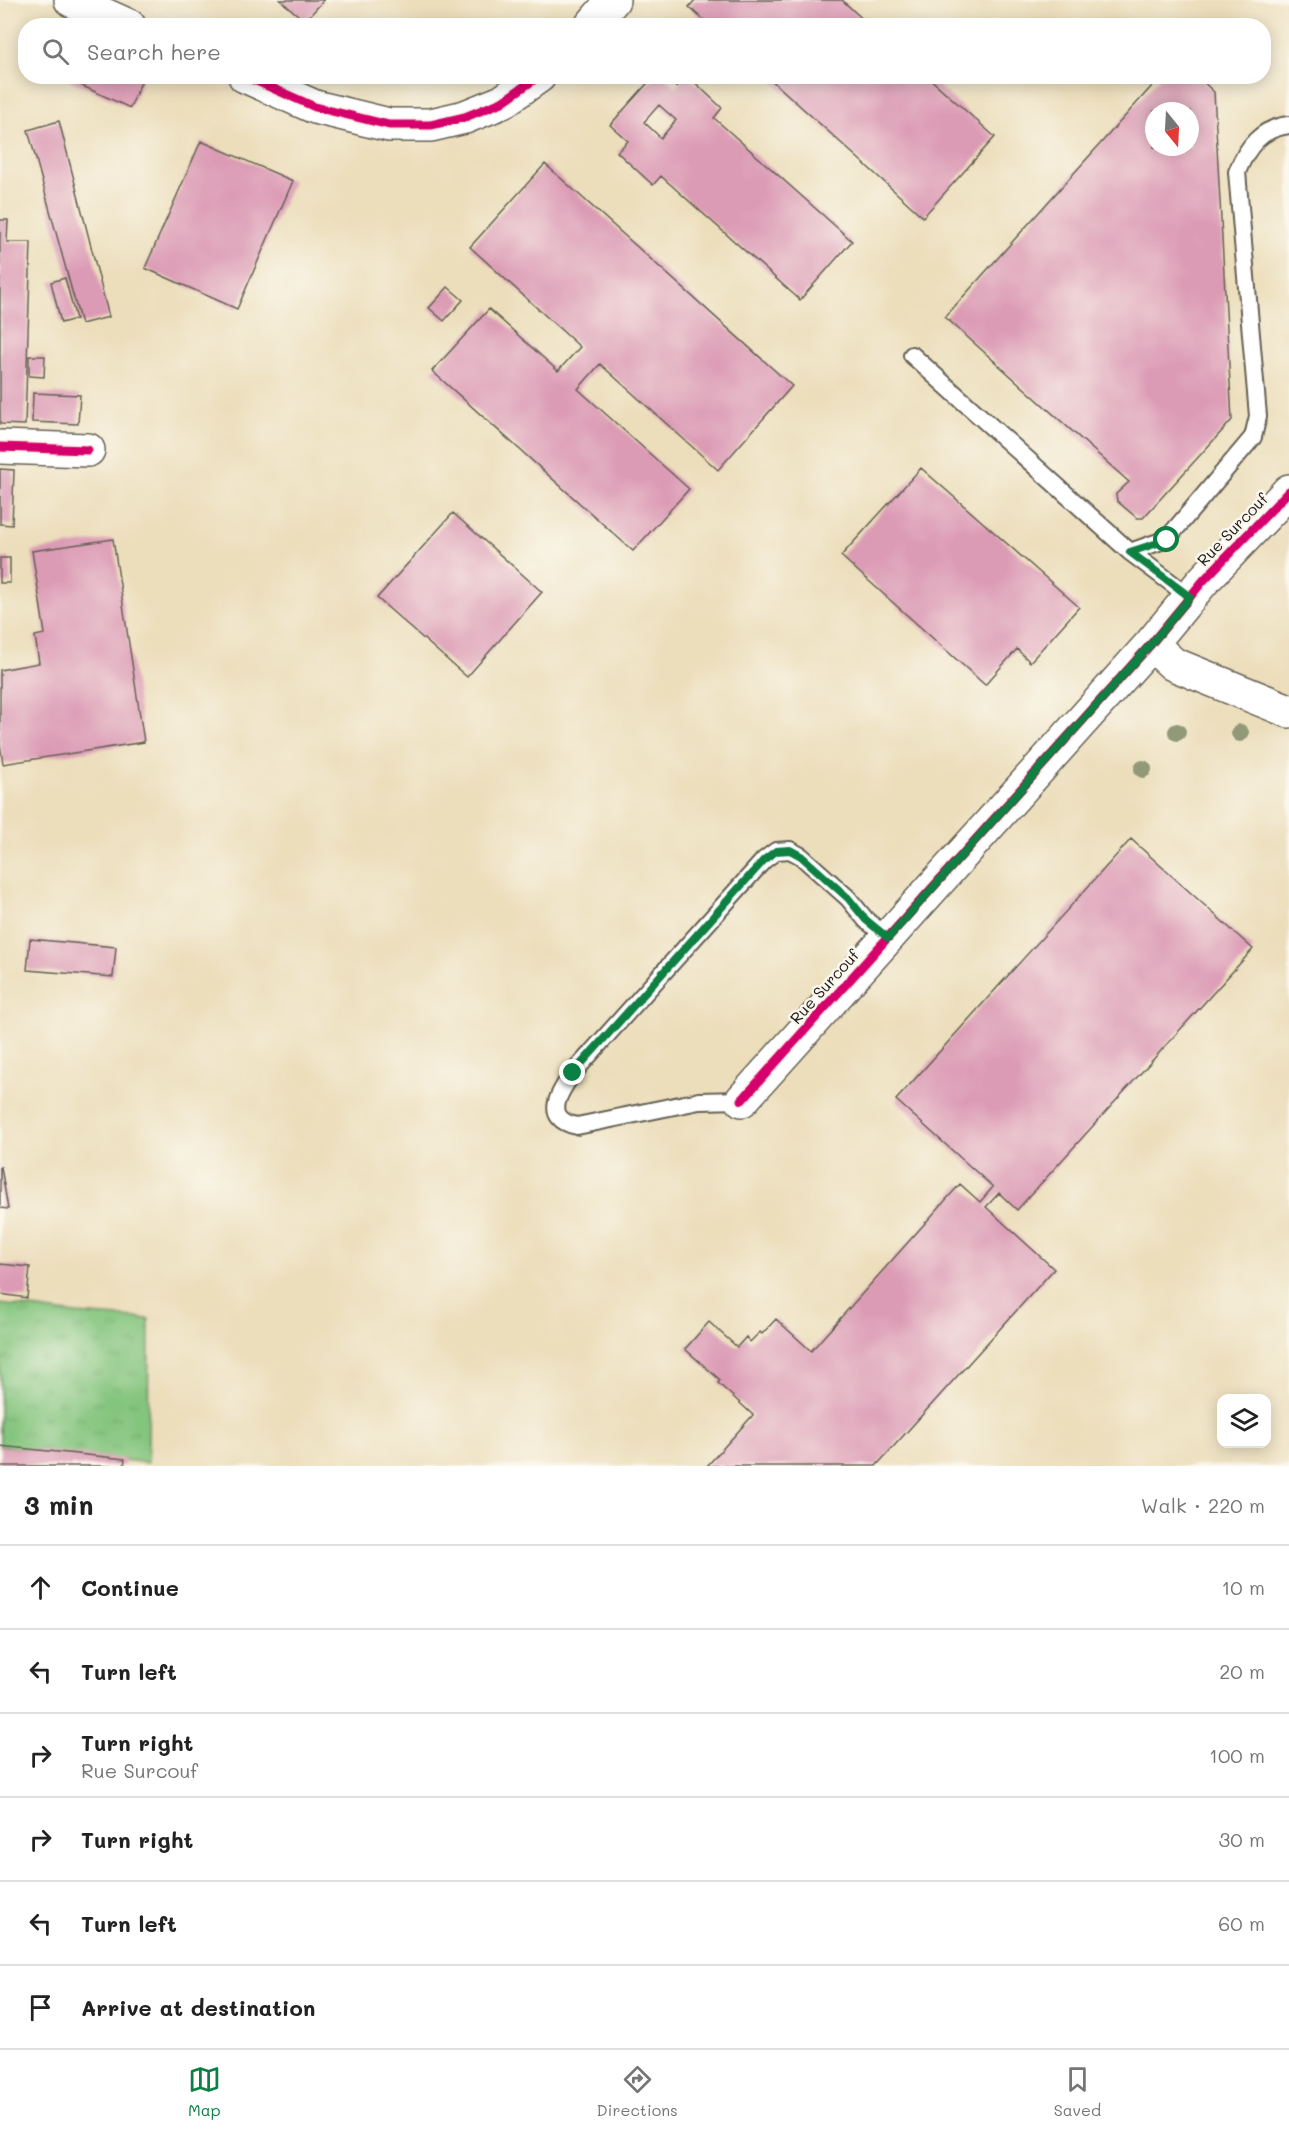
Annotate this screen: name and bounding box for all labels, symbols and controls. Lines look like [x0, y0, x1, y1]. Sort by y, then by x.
search box [18, 18, 1271, 84]
icon: search [39, 35, 72, 68]
text: Search here [87, 37, 221, 66]
north arrow [1145, 102, 1199, 156]
street label: Rue Surcouf [1192, 487, 1273, 570]
route start [1153, 526, 1179, 552]
street label: Rue Surcouf [785, 944, 864, 1028]
route end [559, 1059, 585, 1085]
map controls [1217, 1394, 1271, 1448]
button: layers [1217, 1394, 1271, 1448]
text: 3 min [24, 1488, 93, 1522]
text: Walk · 220 m [1141, 1492, 1265, 1518]
icon: ahead [24, 1571, 57, 1604]
text: Continue [81, 1573, 179, 1602]
text: 10 m [1221, 1574, 1265, 1600]
icon: left [24, 1655, 57, 1688]
text: Turn left [81, 1657, 177, 1686]
text: 20 m [1219, 1658, 1265, 1684]
text: Turn right [81, 1728, 193, 1757]
icon: right [24, 1739, 57, 1772]
text: 100 m [1209, 1742, 1265, 1768]
text: Rue Surcouf [81, 1757, 198, 1783]
icon: right [24, 1823, 57, 1856]
text: Turn right [81, 1825, 193, 1854]
text: 30 m [1219, 1826, 1265, 1852]
icon: left [24, 1907, 57, 1940]
text: Turn left [81, 1909, 177, 1938]
text: 60 m [1218, 1910, 1265, 1936]
icon: arrive [24, 1991, 57, 2024]
text: Arrive at destination [81, 1993, 316, 2022]
tab: Map [188, 2063, 221, 2120]
tab: Directions [597, 2063, 678, 2120]
tab: Saved [1054, 2063, 1101, 2120]

